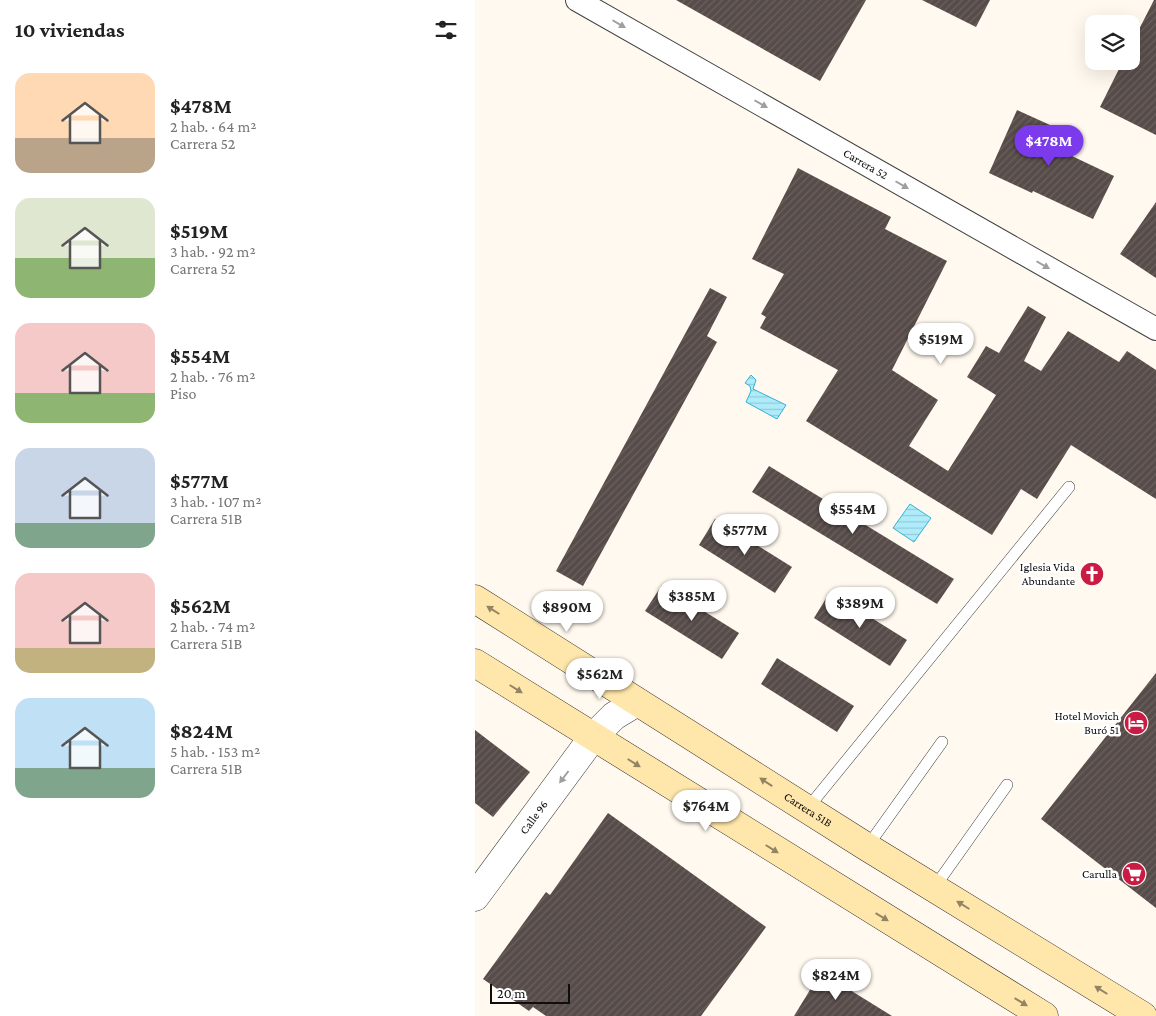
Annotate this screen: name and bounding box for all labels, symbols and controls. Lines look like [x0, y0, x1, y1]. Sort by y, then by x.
map controls [1085, 15, 1140, 70]
button: layers [1085, 15, 1140, 70]
icon: filters [432, 16, 460, 44]
text: 10 viviendas [15, 18, 125, 42]
one-way arrow [612, 20, 627, 28]
icon: home [55, 93, 115, 153]
text: $478M [170, 94, 232, 118]
one-way arrow [754, 100, 767, 109]
text: 2 hab. · 64 m² [170, 118, 257, 135]
pin: $478M [1014, 124, 1084, 167]
text: $478M [1025, 132, 1073, 149]
text: Carrera 52 [170, 135, 235, 152]
street label: Carrera 52 [841, 146, 891, 182]
one-way arrow [895, 180, 909, 189]
icon: home [55, 218, 115, 278]
text: $519M [170, 219, 228, 243]
text: 3 hab. · 92 m² [170, 243, 256, 260]
text: Carrera 52 [170, 260, 235, 277]
one-way arrow [1036, 261, 1051, 269]
pin: $519M [906, 322, 976, 365]
text: $519M [919, 330, 963, 347]
icon: home [55, 343, 115, 403]
text: $554M [170, 344, 230, 368]
text: 2 hab. · 76 m² [170, 368, 256, 385]
text: Piso [170, 385, 196, 402]
icon: home [55, 468, 115, 528]
text: $577M [170, 469, 229, 493]
pin: $554M [818, 492, 888, 535]
text: 3 hab. · 107 m² [170, 493, 262, 510]
text: $554M [830, 500, 876, 517]
text: Carrera 51B [170, 510, 242, 527]
pin: $577M [710, 514, 780, 556]
text: $577M [723, 521, 767, 538]
place label: Iglesia Vida Abundante [1020, 560, 1075, 588]
church icon: Iglesia Vida Abundante [1079, 561, 1105, 587]
pin: $385M [657, 580, 727, 622]
pin: $389M [825, 586, 895, 629]
text: $385M [669, 587, 715, 604]
pin: $890M [532, 590, 602, 633]
icon: home [55, 593, 115, 653]
text: $562M [170, 594, 231, 618]
text: $389M [836, 594, 884, 611]
text: $890M [542, 598, 592, 615]
one-way arrow [486, 606, 499, 615]
text: 2 hab. · 74 m² [170, 618, 255, 635]
text: Carrera 51B [170, 635, 242, 652]
pin: $562M [565, 658, 635, 700]
text: $562M [577, 665, 623, 682]
one-way arrow [510, 684, 523, 694]
place label: Hotel Movich Buró 51 [1055, 709, 1120, 737]
hotel icon: Hotel Movich Buró 51 [1123, 710, 1149, 736]
icon: home [55, 718, 115, 778]
text: $824M [170, 719, 233, 743]
text: 5 hab. · 153 m² [170, 743, 260, 760]
one-way arrow [628, 758, 641, 768]
text: Carrera 51B [170, 760, 242, 777]
one-way arrow [559, 770, 570, 783]
one-way arrow [759, 778, 772, 787]
street label: Carrera 51B [781, 789, 835, 830]
pin: $764M [671, 790, 741, 832]
text: $764M [683, 797, 729, 814]
street label: Calle 96 [517, 798, 551, 837]
one-way arrow [766, 844, 779, 853]
supermarket icon: Carulla [1121, 861, 1147, 887]
place label: Carulla [1082, 867, 1117, 881]
one-way arrow [956, 901, 969, 910]
one-way arrow [876, 912, 889, 921]
pin: $824M [801, 958, 871, 1001]
text: $824M [812, 966, 860, 983]
scale bar [490, 981, 570, 1004]
text: 20 m [497, 985, 525, 1001]
one-way arrow [1095, 986, 1108, 995]
one-way arrow [1014, 997, 1027, 1006]

